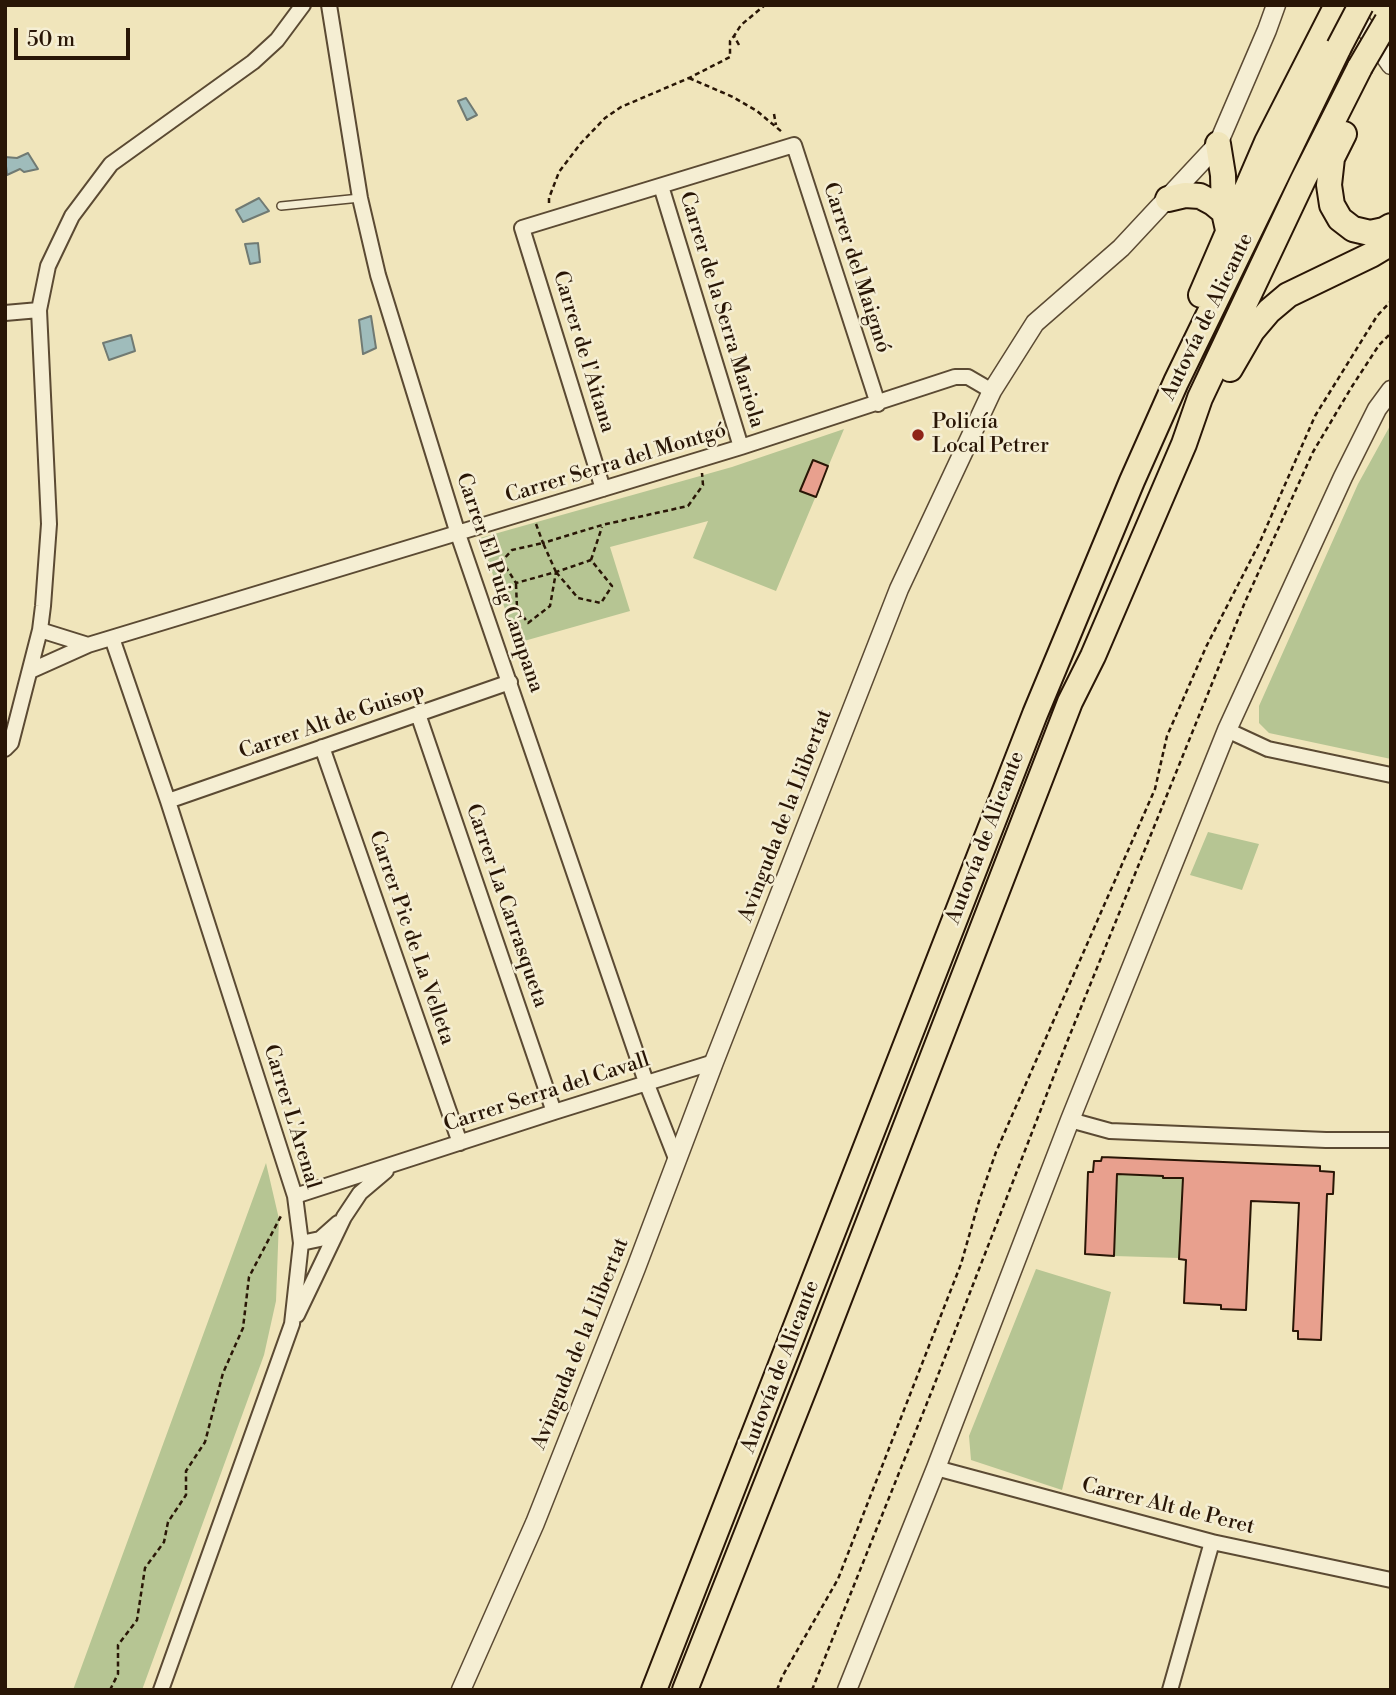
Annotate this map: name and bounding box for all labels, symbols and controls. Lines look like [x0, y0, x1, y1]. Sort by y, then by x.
scale bar [18, 14, 133, 58]
text: 50 m [27, 27, 75, 53]
street label: Carrer del Maigmó [817, 180, 895, 356]
street label: Carrer de la Serra Mariola [673, 189, 769, 431]
street label: Autovía de Alicante [1157, 229, 1259, 405]
street label: Carrer de l'Aitana [546, 268, 620, 436]
place label: Policía Local Petrer [932, 410, 1049, 460]
street label: Carrer Serra del Montgó [503, 418, 729, 510]
marker: Policía Local Petrer [910, 427, 926, 443]
street label: Carrer El Puig Campana [450, 470, 548, 696]
street label: Carrer Alt de Guisop [236, 678, 428, 766]
street label: Avinguda de la Llibertat [734, 706, 838, 926]
street label: Autovía de Alicante [941, 748, 1031, 928]
street label: Carrer La Carrasqueta [459, 801, 553, 1011]
street label: Carrer Pic de La Velleta [363, 828, 459, 1048]
street label: Carrer L'Arenal [257, 1042, 325, 1192]
street label: Carrer Serra del Cavall [441, 1048, 653, 1138]
street label: Avinguda de la Llibertat [527, 1234, 635, 1454]
street label: Autovía de Alicante [736, 1277, 826, 1457]
street label: Carrer Alt de Peret [1079, 1473, 1257, 1541]

